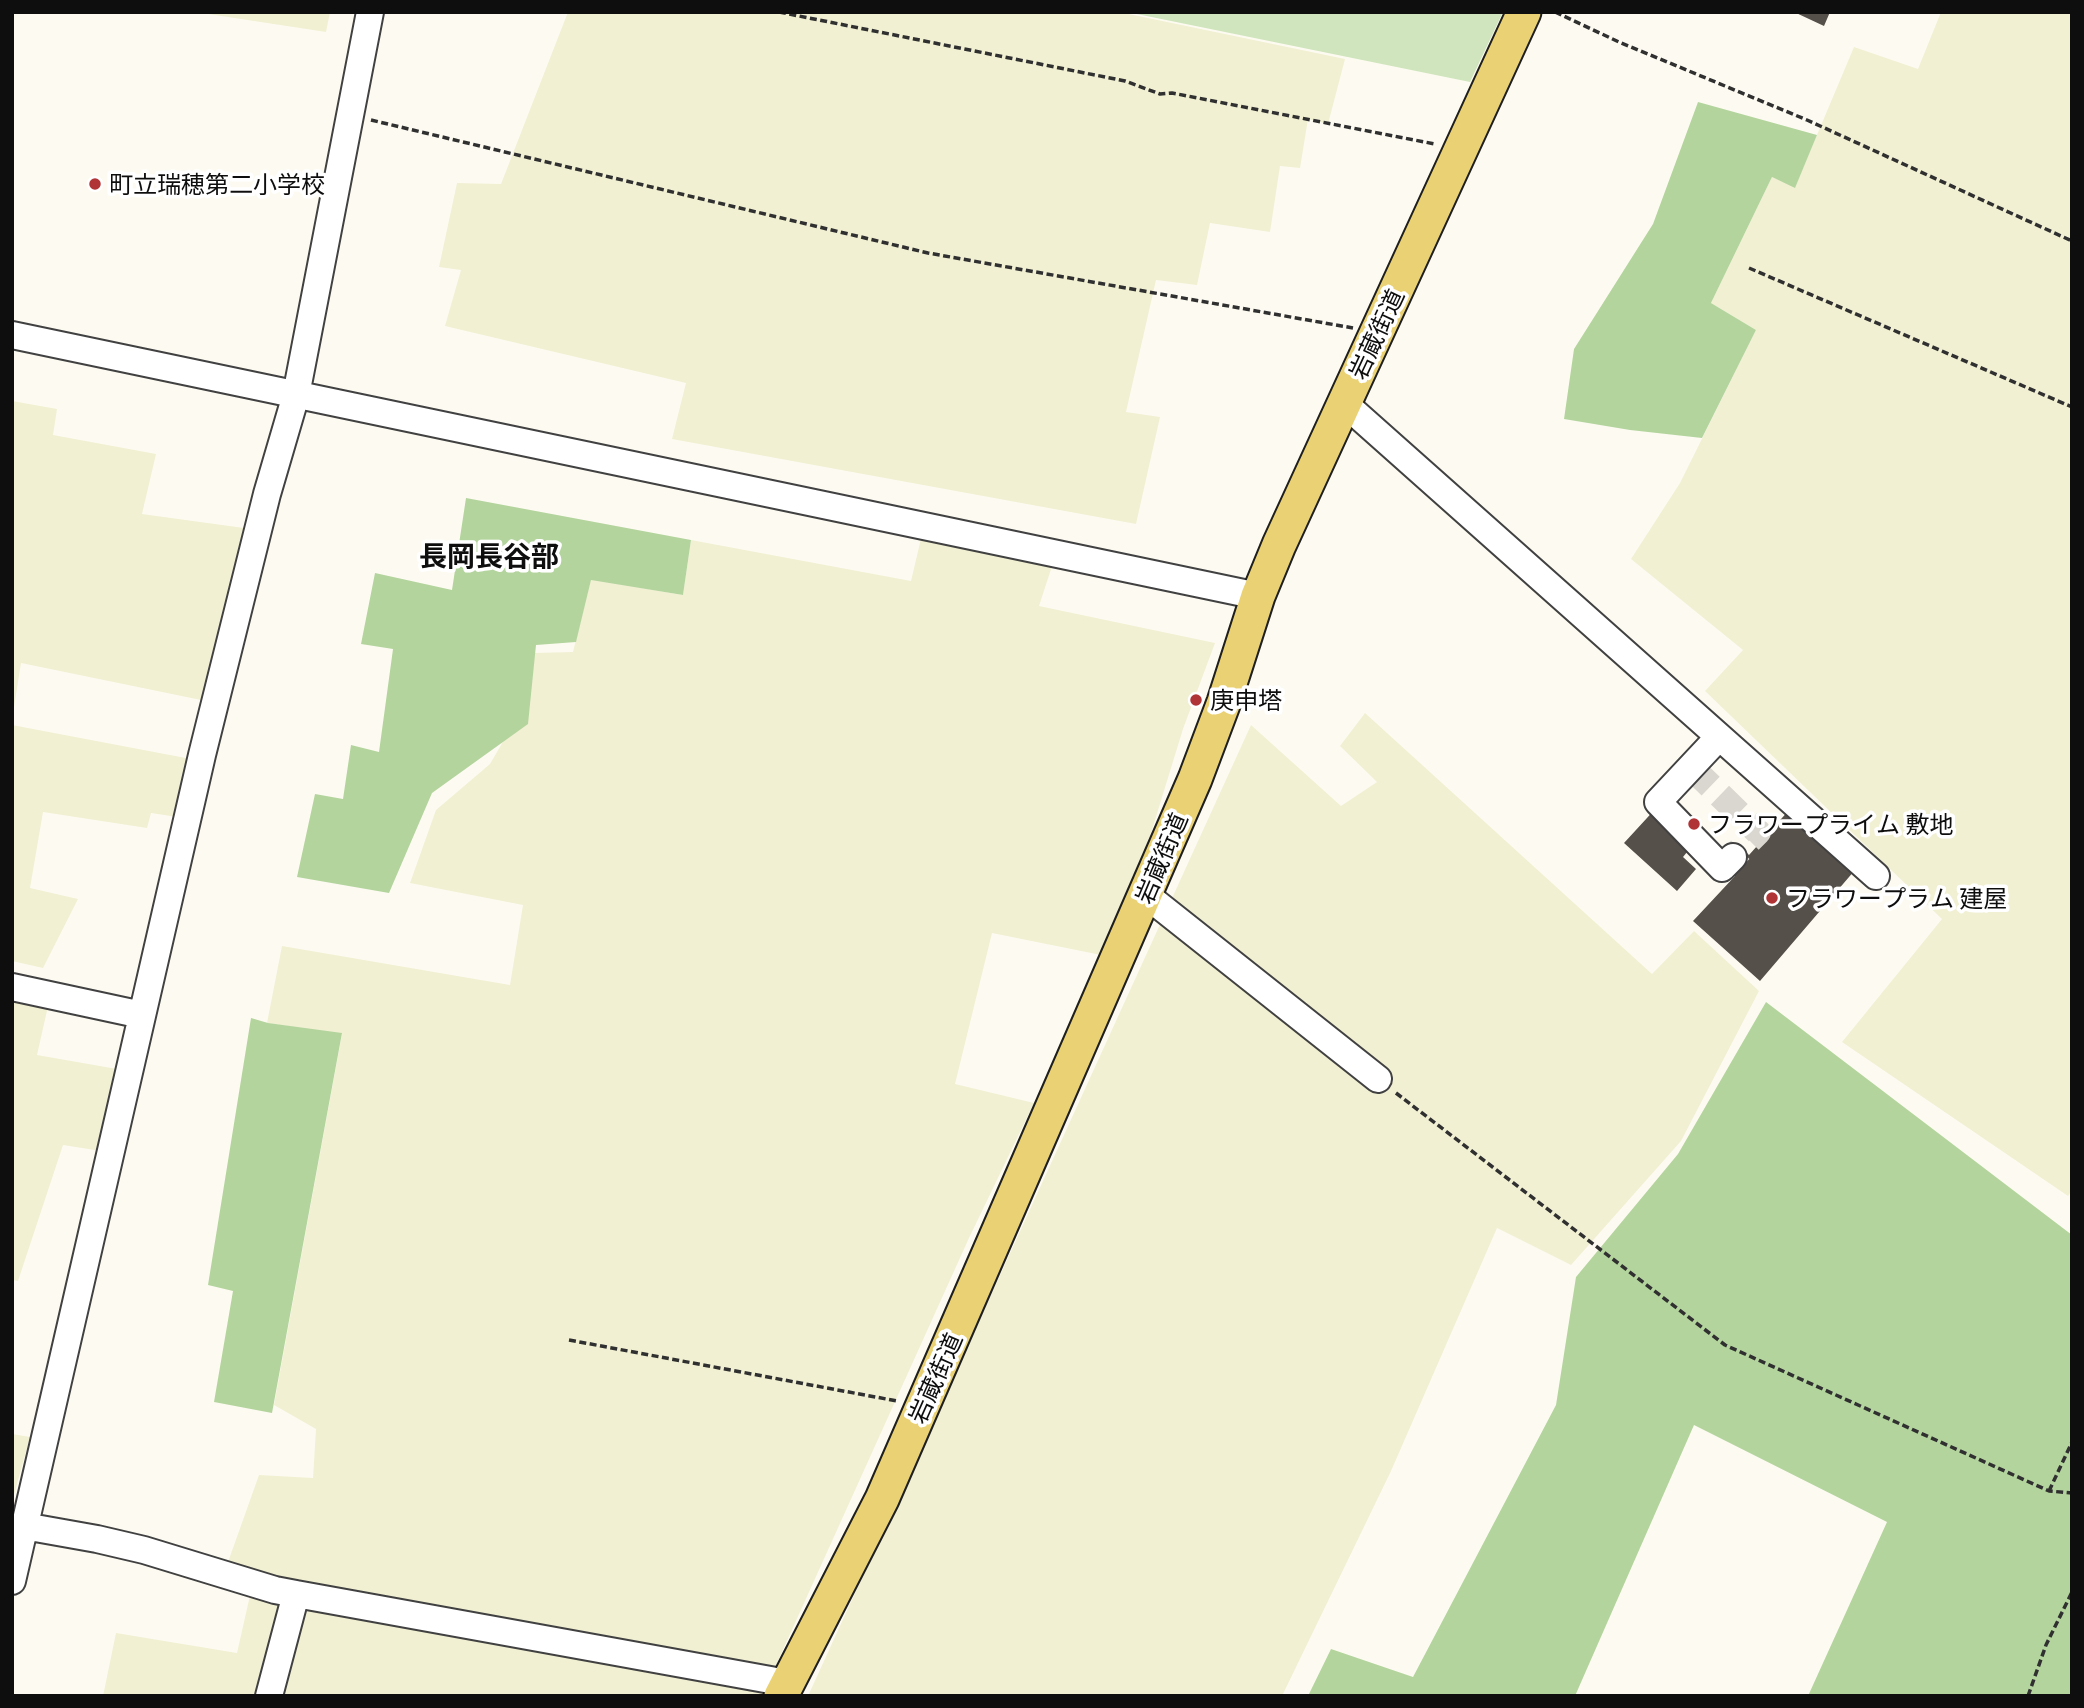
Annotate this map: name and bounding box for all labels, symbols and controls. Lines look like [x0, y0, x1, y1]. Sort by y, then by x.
place label: 町立瑞穂第二小学校 [109, 170, 325, 198]
marker: 町立瑞穂第二小学校 [87, 176, 103, 192]
street label: 岩蔵街道 [1343, 284, 1409, 384]
district label: 長岡長谷部 [419, 538, 559, 572]
place label: 庚申塔 [1210, 686, 1282, 714]
marker: 庚申塔 [1188, 692, 1204, 708]
street label: 岩蔵街道 [1129, 808, 1193, 908]
place label: フラワープライム 敷地 [1708, 810, 1953, 838]
marker: フラワープライム 敷地 [1686, 816, 1702, 832]
place label: フラワープラム 建屋 [1786, 884, 2007, 912]
marker: フラワープラム 建屋 [1764, 890, 1780, 906]
street label: 岩蔵街道 [902, 1328, 968, 1428]

